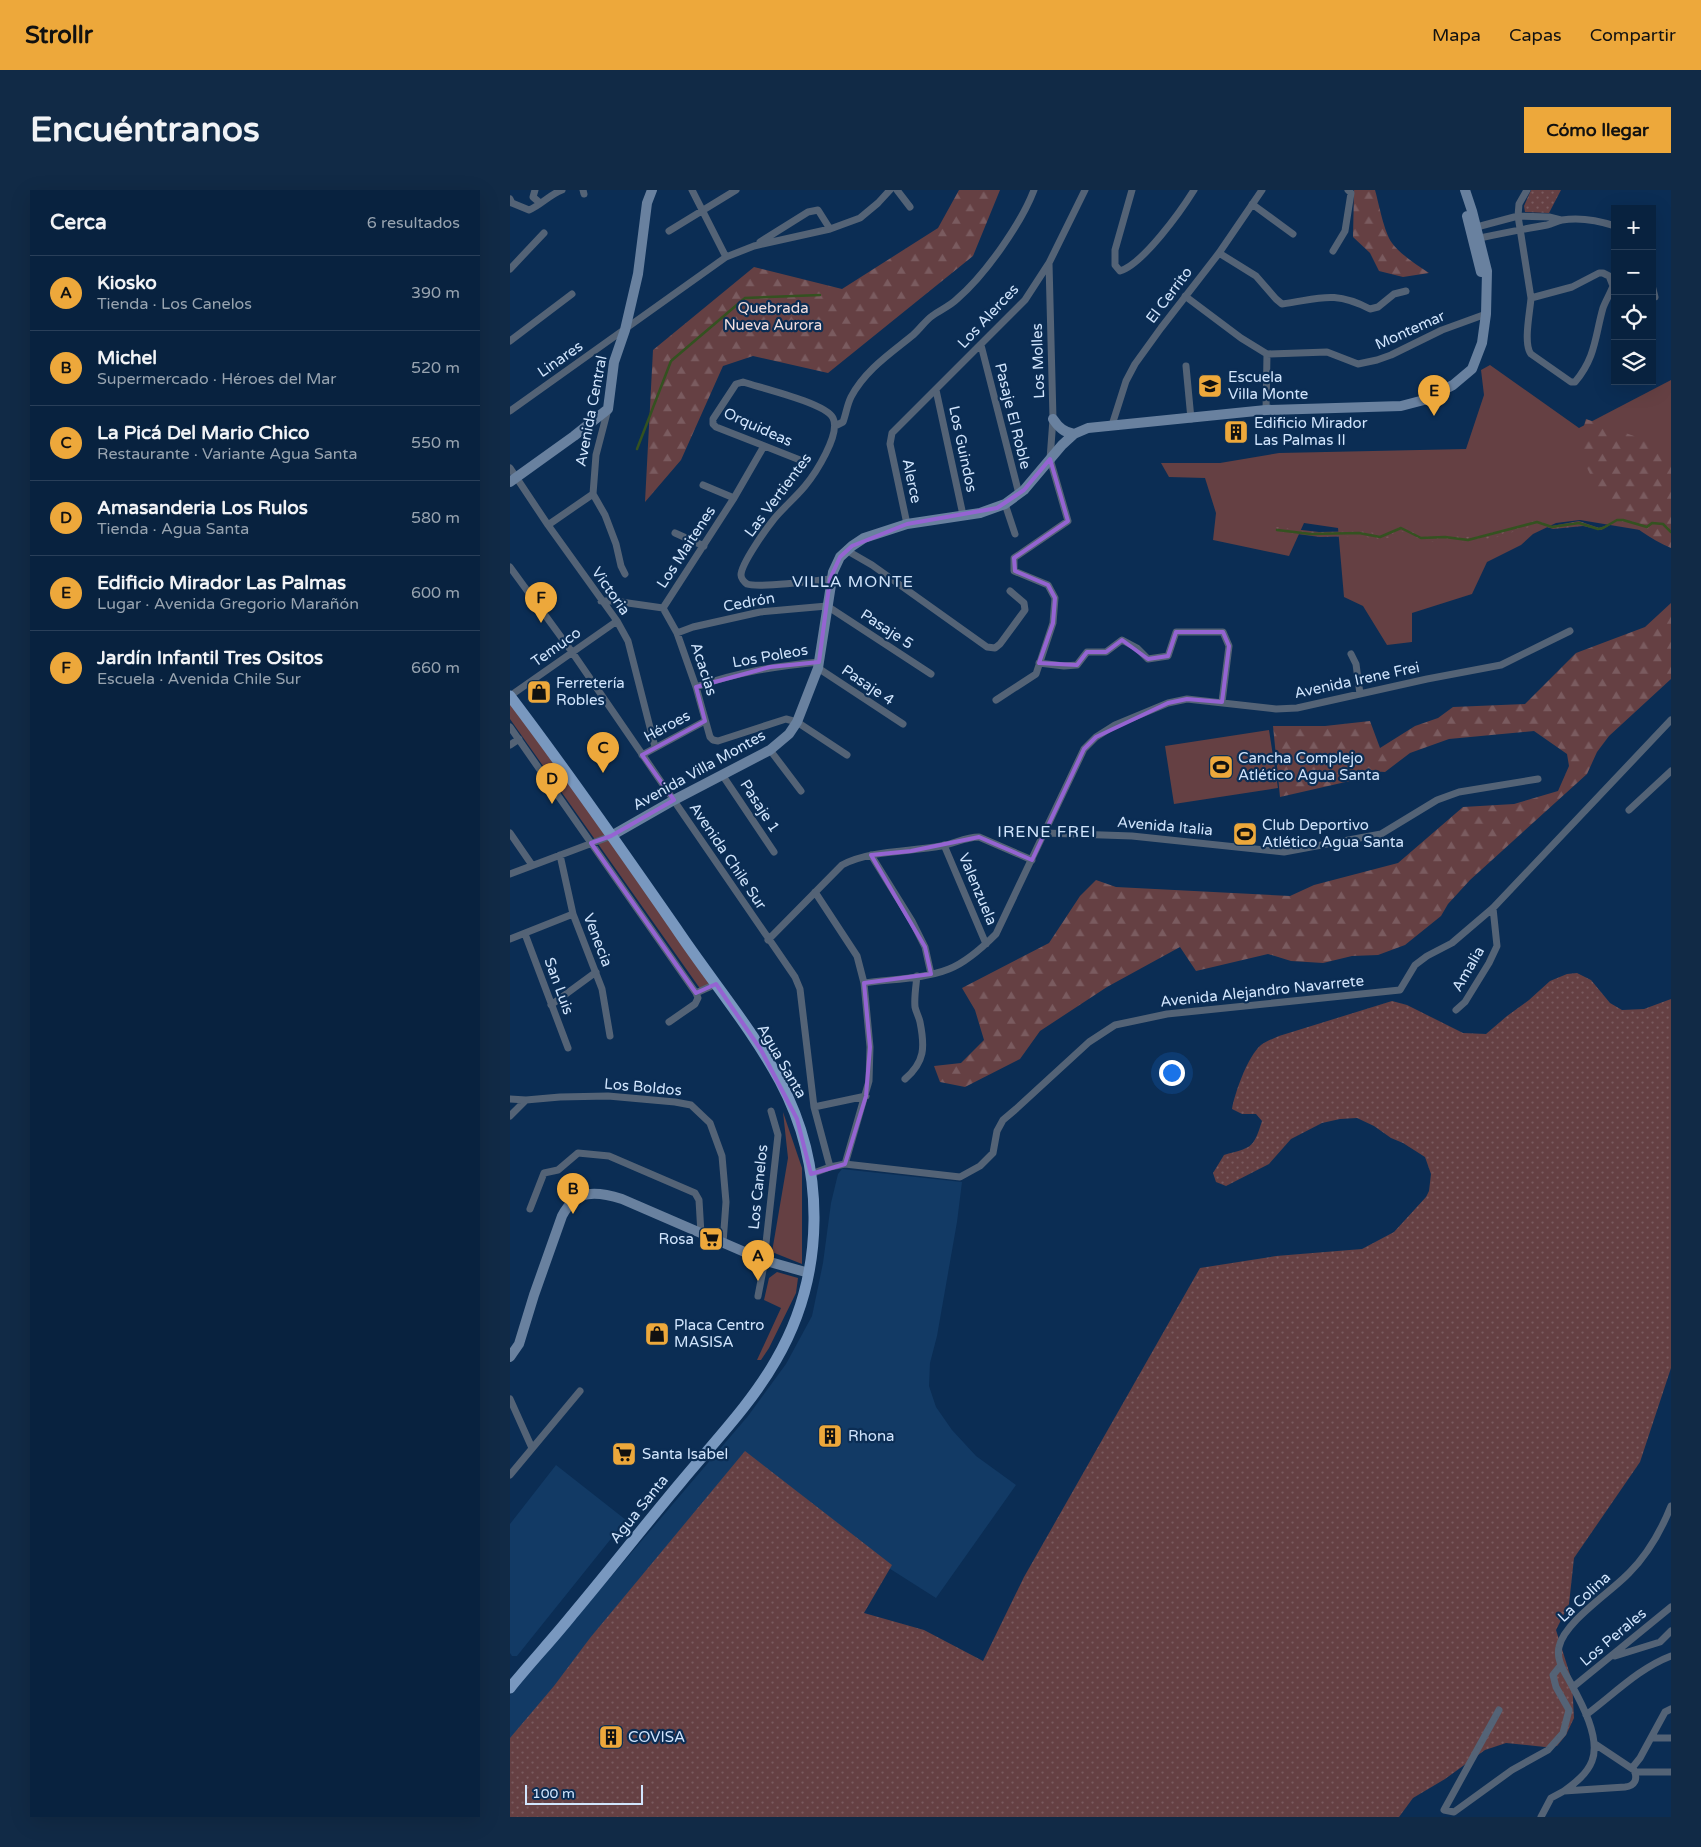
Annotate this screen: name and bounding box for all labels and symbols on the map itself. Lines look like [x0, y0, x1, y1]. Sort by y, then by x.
street label: El Cerrito [1142, 263, 1196, 327]
street label: Los Alerces [954, 280, 1022, 352]
park label: Quebrada Nueva Aurora [724, 299, 822, 334]
street label: Montemar [1372, 307, 1448, 353]
street label: Los Molles [1028, 323, 1048, 399]
street label: Linares [534, 337, 586, 381]
street label: Avenida Central [571, 354, 611, 468]
street label: Pasaje El Roble [991, 361, 1035, 471]
place label: Escuela Villa Monte [1228, 368, 1308, 403]
school or university icon: Escuela Villa Monte [1197, 373, 1223, 399]
pin: E [1418, 375, 1450, 416]
street label: Orquideas [721, 404, 795, 450]
street label: Los Guindos [945, 404, 981, 494]
place label: Edificio Mirador Las Palmas II [1254, 414, 1368, 449]
building icon: Edificio Mirador Las Palmas II [1223, 419, 1249, 445]
street label: Las Vertientes [741, 450, 815, 540]
street label: Alerce [898, 457, 926, 505]
street label: Los Maitenes [653, 502, 719, 592]
street label: Victoria [588, 563, 634, 619]
district label: VILLA MONTE [792, 572, 914, 592]
pin: F [525, 582, 557, 623]
street label: Cedrón [722, 589, 776, 615]
street label: Pasaje 5 [857, 605, 917, 653]
street label: Temuco [528, 623, 584, 671]
street label: Acacias [687, 640, 721, 698]
street label: Los Poleos [731, 641, 809, 671]
street label: Avenida Irene Frei [1293, 658, 1421, 702]
street label: Pasaje 4 [838, 661, 898, 709]
place label: Ferretería Robles [556, 674, 625, 709]
shop icon: Ferretería Robles [526, 679, 552, 705]
street label: Héroes [641, 706, 693, 746]
street label: Avenida Villa Montes [629, 726, 769, 814]
pin: C [587, 732, 619, 773]
place label: Cancha Complejo Atlético Agua Santa [1238, 749, 1380, 784]
sports icon: Cancha Complejo Atlético Agua Santa [1208, 754, 1234, 780]
pin: D [536, 763, 568, 804]
street label: Pasaje 1 [736, 776, 784, 836]
street label: Avenida Chile Sur [686, 799, 771, 913]
street label: Avenida Italia [1116, 813, 1214, 839]
place label: Club Deportivo Atlético Agua Santa [1262, 816, 1404, 851]
sports icon: Club Deportivo Atlético Agua Santa [1232, 821, 1258, 847]
district label: IRENE FREI [997, 822, 1097, 842]
street label: Valenzuela [955, 850, 1001, 928]
street label: Venecia [580, 911, 616, 969]
street label: Amalia [1448, 943, 1488, 995]
street label: San Luis [540, 955, 578, 1017]
street label: Avenida Alejandro Navarrete [1159, 971, 1365, 1011]
street label: Agua Santa [754, 1021, 810, 1101]
your location [1159, 1060, 1185, 1086]
street label: Los Boldos [603, 1075, 683, 1099]
street label: Los Canelos [745, 1144, 771, 1230]
pin: B [557, 1173, 589, 1214]
supermarket icon: Rosa [698, 1226, 724, 1252]
place label: Rosa [659, 1230, 694, 1248]
pin: A [742, 1240, 774, 1281]
place label: Placa Centro MASISA [674, 1316, 764, 1351]
shop icon: Placa Centro MASISA [644, 1321, 670, 1347]
building icon: Rhona [817, 1423, 843, 1449]
place label: Rhona [848, 1427, 895, 1445]
supermarket icon: Santa Isabel [611, 1441, 637, 1467]
place label: Santa Isabel [642, 1445, 728, 1463]
street label: Agua Santa [606, 1471, 672, 1547]
street label: La Colina [1554, 1568, 1614, 1626]
street label: Los Perales [1576, 1604, 1650, 1670]
building icon: COVISA [598, 1724, 624, 1750]
place label: COVISA [628, 1728, 685, 1746]
scale bar [525, 1782, 642, 1805]

